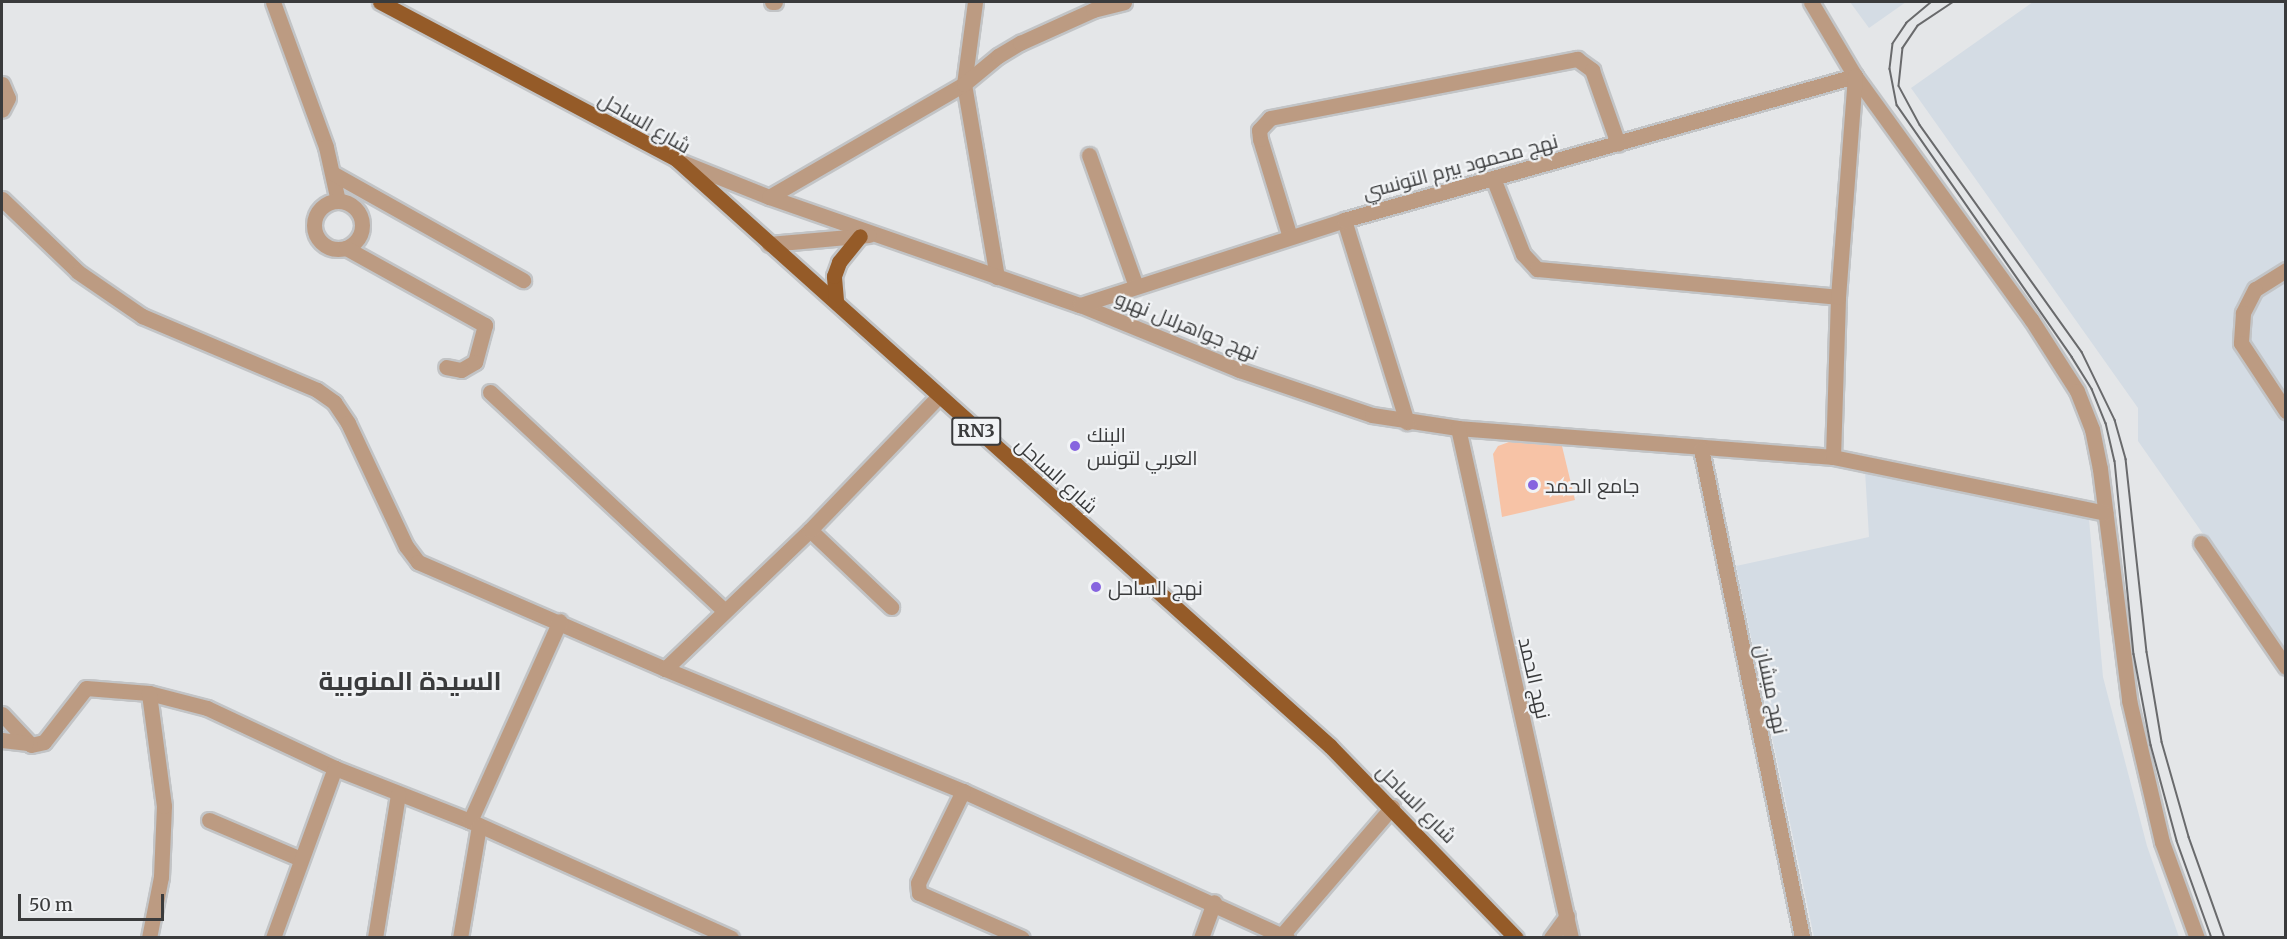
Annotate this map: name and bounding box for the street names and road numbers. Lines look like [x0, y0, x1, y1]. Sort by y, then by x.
street label: شارع الساحل [595, 86, 695, 158]
street label: نهج محمود بيرم التونسي [1360, 128, 1560, 204]
street label: نهج جواهرلال نهرو [1112, 285, 1262, 365]
road number: RN3 [950, 416, 1002, 446]
street label: شارع الساحل [1011, 432, 1103, 518]
street label: نهج الحمد [1514, 635, 1556, 721]
street label: نهج ميشان [1751, 642, 1793, 736]
street label: شارع الساحل [1372, 758, 1462, 848]

